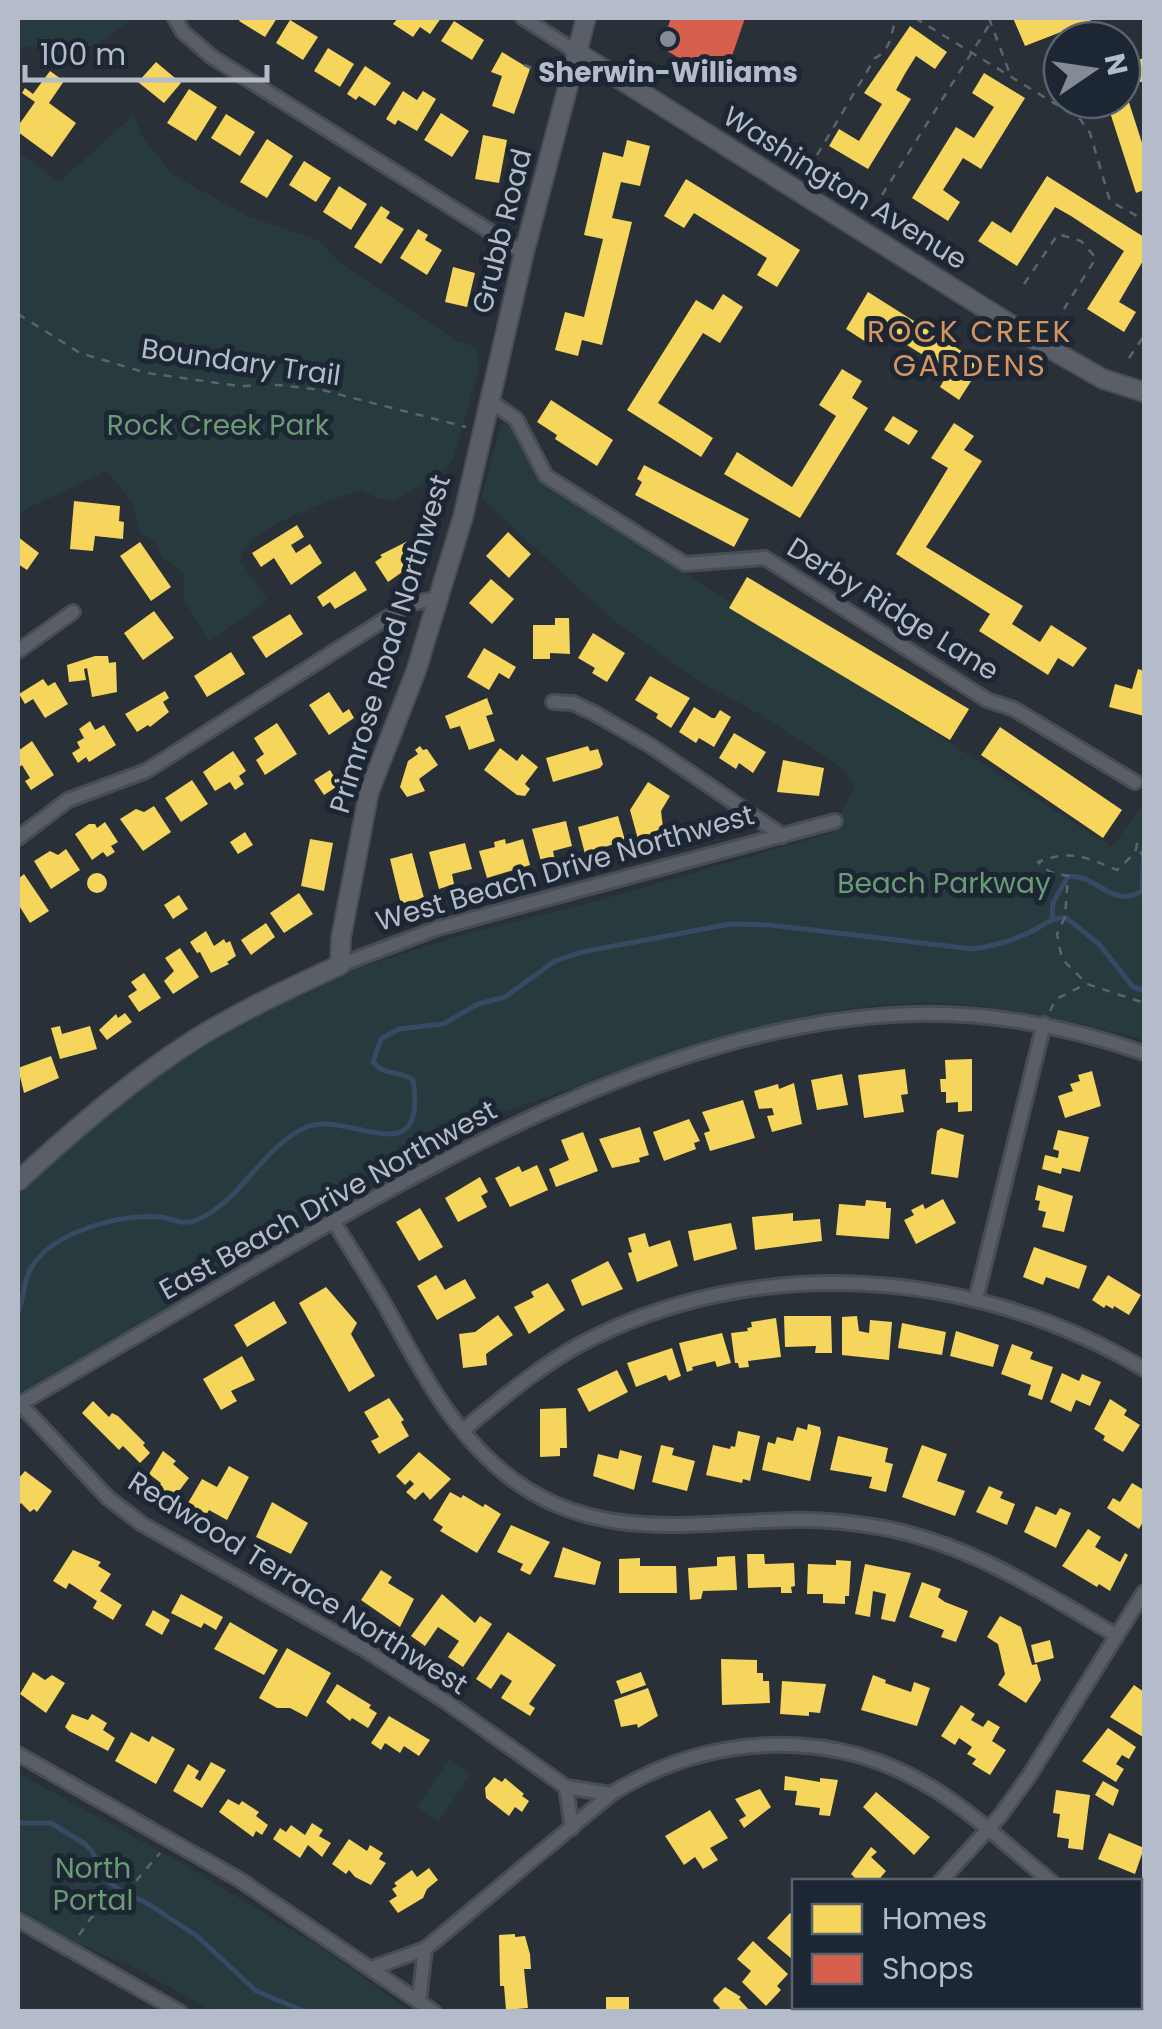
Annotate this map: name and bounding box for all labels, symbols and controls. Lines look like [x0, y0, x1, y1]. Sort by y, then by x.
scale bar [25, 20, 268, 82]
north arrow [1042, 20, 1142, 120]
marker: Sherwin-Williams [657, 28, 679, 50]
text: 100 m [40, 33, 126, 76]
text: N [1095, 50, 1137, 79]
place label: Sherwin-Williams [538, 53, 798, 92]
street label: Washington Avenue [715, 97, 975, 279]
street label: Grubb Road [463, 145, 541, 317]
district label: ROCK CREEK GARDENS [867, 310, 1073, 387]
street label: Boundary Trail [139, 329, 343, 395]
park label: Rock Creek Park [107, 406, 330, 445]
street label: Primrose Road Northwest [320, 470, 460, 818]
street label: Derby Ridge Lane [780, 528, 1006, 690]
street label: West Beach Drive Northwest [371, 795, 759, 941]
park label: Beach Parkway [837, 864, 1051, 903]
street label: East Beach Drive Northwest [152, 1091, 504, 1309]
street label: Redwood Terrace Northwest [121, 1462, 475, 1704]
park label: North Portal [53, 1849, 133, 1920]
legend [792, 1879, 1142, 2009]
text: Homes [882, 1897, 987, 1940]
text: Shops [882, 1947, 974, 1990]

